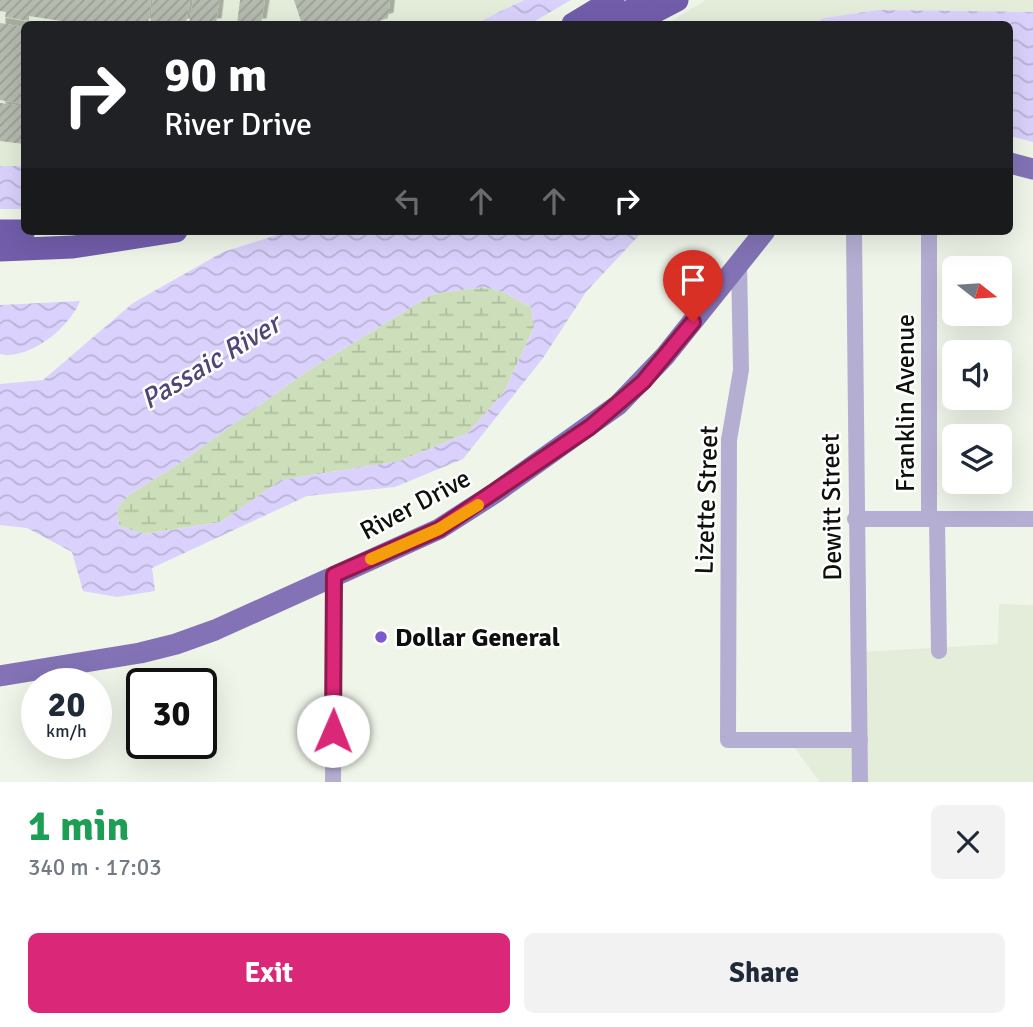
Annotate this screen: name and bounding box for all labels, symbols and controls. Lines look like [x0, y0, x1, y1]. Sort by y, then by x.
text: 90 m [164, 45, 267, 105]
icon: right [49, 49, 140, 140]
text: River Drive [164, 105, 312, 144]
icon: left [389, 182, 427, 220]
icon: ahead [462, 182, 500, 220]
icon: ahead [535, 182, 573, 220]
icon: right [608, 182, 646, 220]
pin [663, 250, 723, 322]
north arrow [942, 256, 1012, 326]
map controls [942, 256, 1012, 494]
icon: arrive [674, 261, 712, 299]
water label: Passaic River [135, 305, 289, 417]
street label: Franklin Avenue [890, 314, 922, 492]
button: sound [942, 340, 1012, 410]
button: layers [942, 424, 1012, 494]
street label: Lizette Street [688, 425, 726, 575]
street label: Dewitt Street [815, 433, 849, 581]
street label: River Drive [355, 463, 476, 547]
place label: Dollar General [395, 622, 560, 654]
marker: Dollar General [373, 629, 389, 645]
speed limit sign: 30 [126, 668, 217, 759]
text: 20 [48, 683, 85, 726]
position arrow [296, 694, 370, 768]
text: km/h [46, 720, 87, 742]
text: 1 min [28, 801, 129, 852]
button: close [931, 805, 1005, 879]
text: 340 m · 17:03 [28, 853, 162, 882]
button: Exit [28, 933, 510, 1013]
button: Share [524, 933, 1005, 1013]

